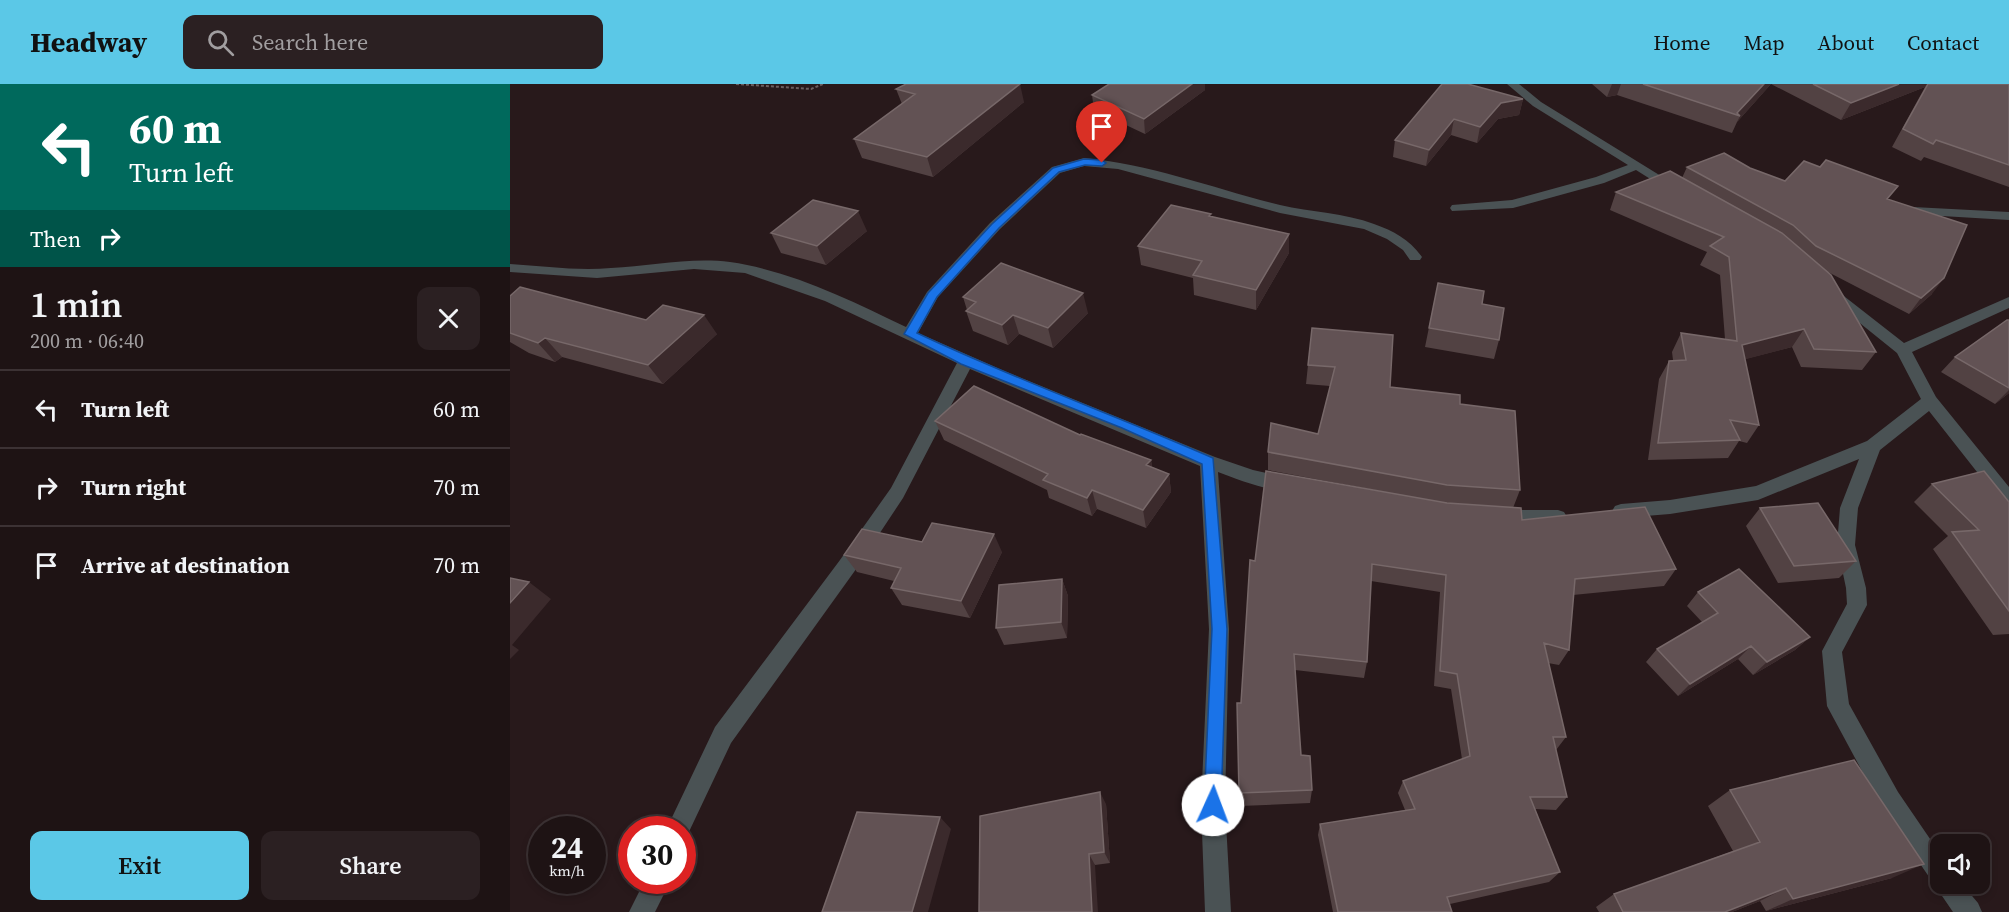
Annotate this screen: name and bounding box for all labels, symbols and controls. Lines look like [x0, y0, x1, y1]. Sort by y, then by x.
search box [183, 15, 603, 69]
text: Headway [30, 23, 147, 61]
icon: search [204, 26, 237, 59]
text: Search here [252, 27, 368, 57]
text: Home [1653, 28, 1711, 57]
text: Map [1744, 28, 1785, 57]
text: About [1818, 28, 1874, 57]
text: Contact [1907, 28, 1979, 57]
text: 60 m [129, 99, 222, 157]
pin [1076, 101, 1127, 163]
icon: left [30, 108, 108, 186]
icon: arrive [1085, 110, 1118, 143]
text: Turn left [129, 154, 233, 191]
icon: right [93, 222, 126, 255]
text: Then [30, 224, 81, 254]
text: 1 min [30, 280, 122, 329]
button: close [417, 287, 480, 350]
text: 200 m · 06:40 [30, 327, 144, 355]
icon: left [30, 393, 63, 426]
text: Turn left [81, 394, 169, 424]
text: 60 m [433, 394, 480, 424]
icon: right [30, 471, 63, 504]
text: Turn right [81, 472, 186, 502]
text: 70 m [433, 472, 480, 502]
icon: arrive [30, 549, 63, 582]
text: Arrive at destination [81, 550, 290, 580]
text: 70 m [433, 550, 480, 580]
position arrow [1181, 773, 1245, 837]
speed limit sign: 30 [618, 816, 696, 894]
text: 24 [551, 827, 583, 868]
button: Exit [30, 831, 249, 900]
button: Share [261, 831, 480, 900]
map controls [1930, 834, 1990, 894]
button: sound [1930, 834, 1990, 894]
text: km/h [549, 860, 585, 881]

